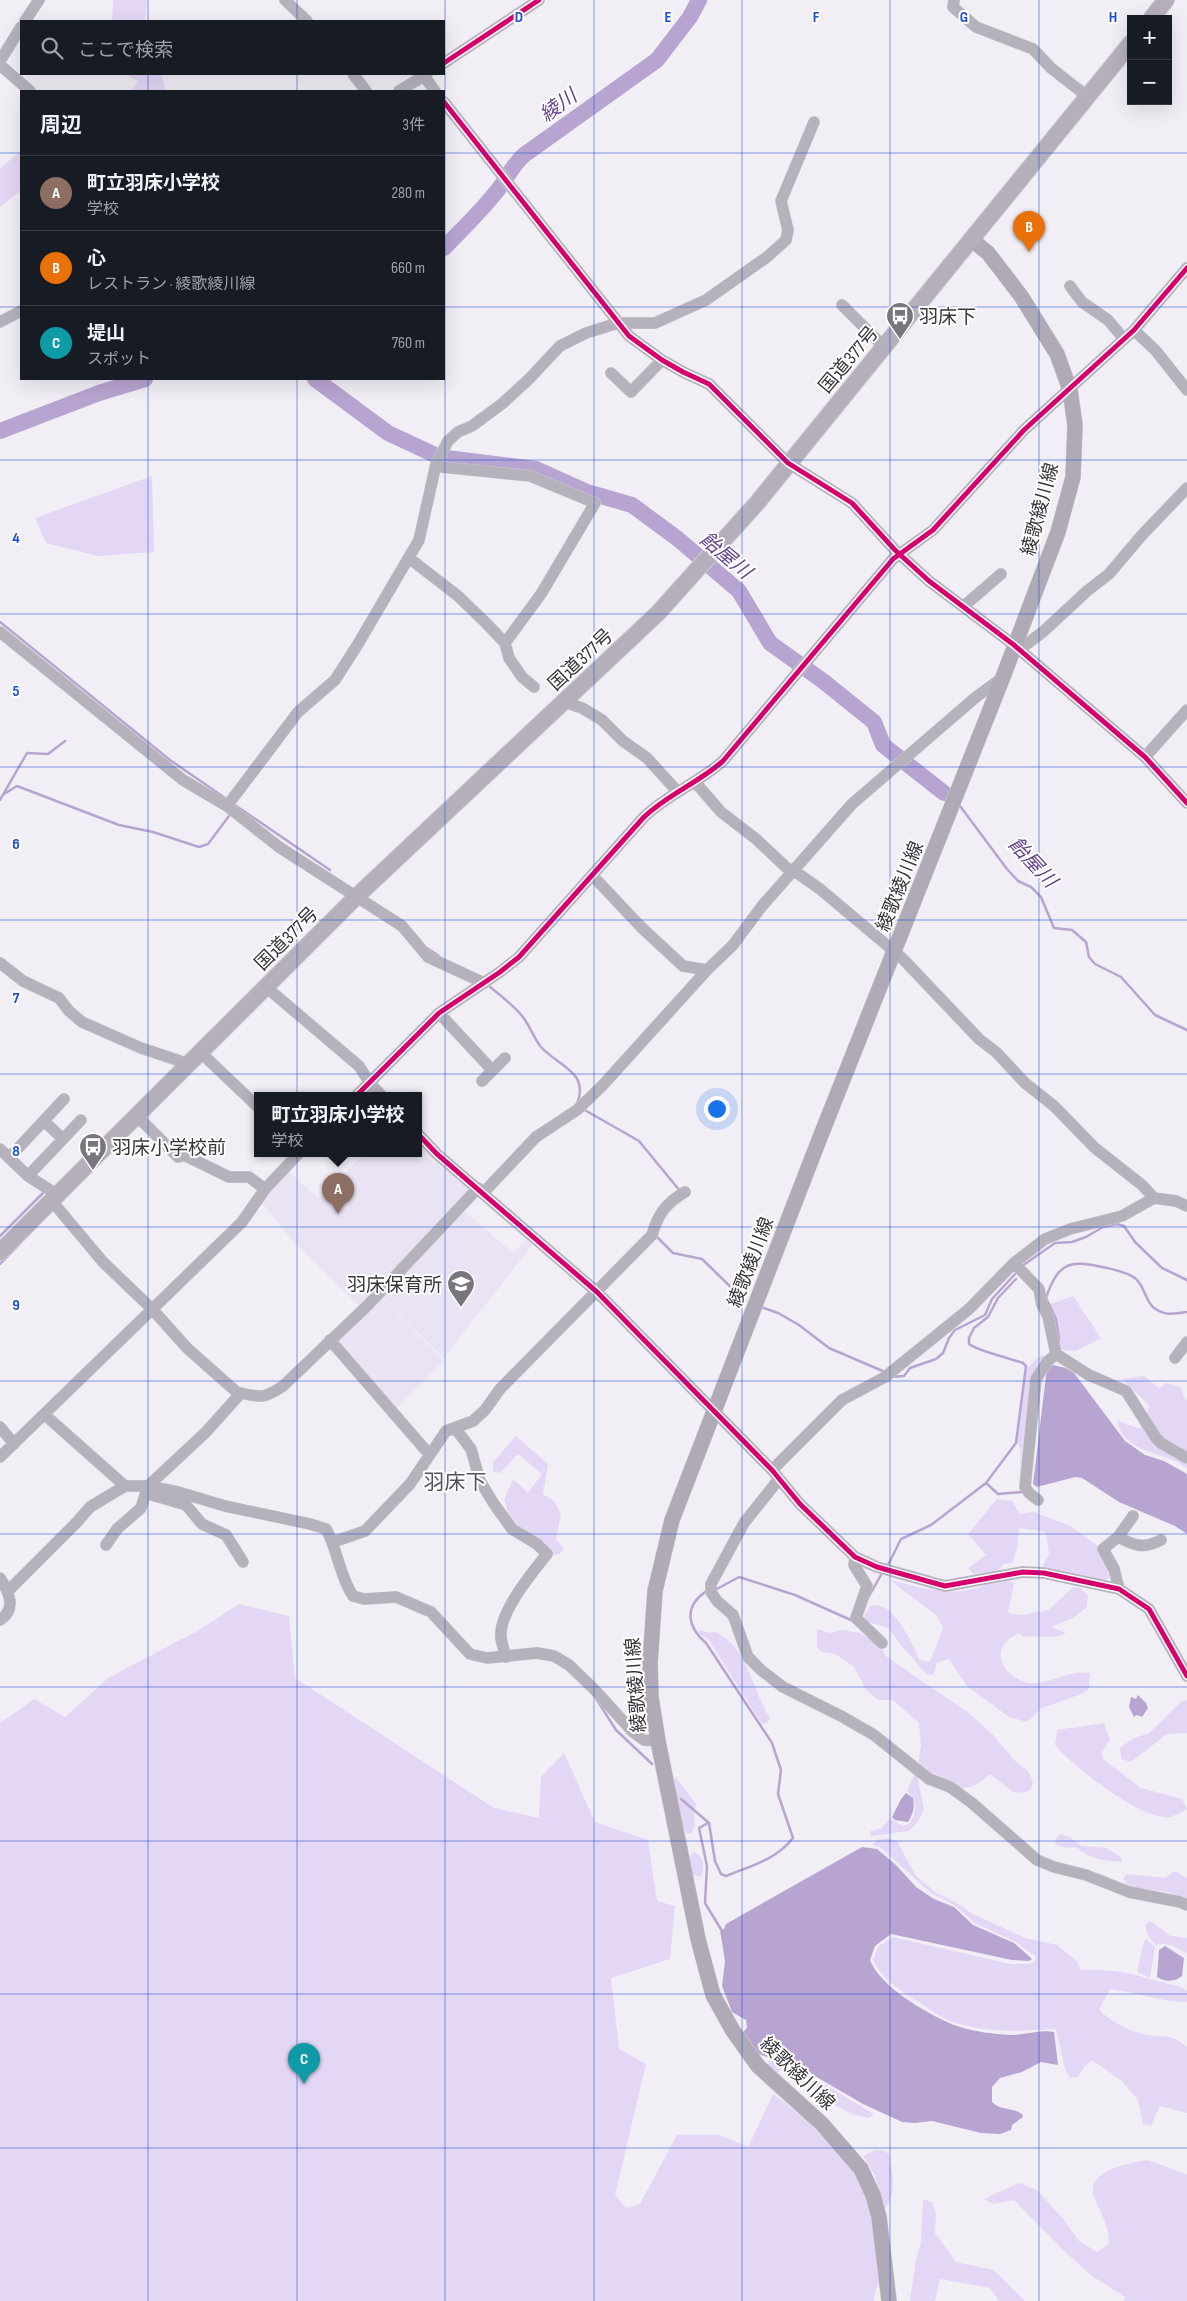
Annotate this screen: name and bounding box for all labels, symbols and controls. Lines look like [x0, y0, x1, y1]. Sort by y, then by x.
text: D [515, 8, 523, 27]
text: E [665, 8, 672, 27]
text: F [813, 8, 820, 27]
text: G [960, 8, 968, 27]
text: H [1109, 8, 1117, 27]
map controls [1127, 15, 1172, 105]
button: + [1127, 15, 1172, 60]
search box [20, 20, 445, 75]
icon: search [38, 34, 66, 62]
text: ここで検索 [78, 39, 173, 62]
button: − [1127, 60, 1172, 105]
water label: 綾川 [535, 83, 583, 127]
text: 周辺 [40, 113, 82, 138]
text: 3件 [402, 116, 425, 135]
text: 町立羽床小学校 [87, 172, 220, 195]
text: A [52, 184, 60, 203]
text: 280 m [391, 184, 425, 203]
text: 学校 [87, 200, 119, 219]
pin: B [1013, 211, 1045, 252]
text: 心 [87, 247, 106, 270]
text: B [52, 259, 60, 278]
text: 660 m [391, 259, 425, 278]
text: レストラン · 綾歌綾川線 [87, 275, 255, 294]
bus stop icon: 羽床下 [885, 301, 915, 340]
place label: 羽床下 [919, 306, 976, 329]
text: 堤山 [87, 322, 125, 345]
street label: 国道377号 [815, 322, 884, 398]
text: C [52, 334, 60, 353]
text: 760 m [392, 334, 425, 353]
text: スポット [87, 350, 151, 369]
street label: 綾歌綾川線 [1017, 461, 1064, 558]
water label: 飴屋川 [695, 527, 758, 586]
text: 4 [12, 529, 20, 548]
street label: 国道377号 [544, 624, 618, 696]
text: 5 [12, 682, 20, 701]
water label: 飴屋川 [1003, 833, 1063, 894]
text: 6 [12, 835, 20, 854]
street label: 綾歌綾川線 [872, 838, 929, 935]
street label: 国道377号 [251, 903, 324, 976]
text: 7 [13, 989, 20, 1008]
popup [254, 1092, 422, 1157]
your location [704, 1096, 730, 1122]
text: 町立羽床小学校 [271, 1104, 405, 1127]
bus stop icon: 羽床小学校前 [78, 1132, 108, 1171]
text: 学校 [271, 1132, 304, 1151]
place label: 羽床小学校前 [112, 1137, 226, 1160]
text: 8 [12, 1142, 20, 1161]
pin: A [322, 1173, 354, 1214]
street label: 綾歌綾川線 [724, 1214, 779, 1311]
school or university icon: 羽床保育所 [446, 1269, 476, 1308]
place label: 羽床保育所 [347, 1274, 442, 1297]
text: 9 [12, 1296, 20, 1315]
district label: 羽床下 [424, 1470, 487, 1495]
street label: 綾歌綾川線 [622, 1637, 651, 1733]
street label: 綾歌綾川線 [755, 2033, 839, 2115]
pin: C [288, 2043, 320, 2084]

